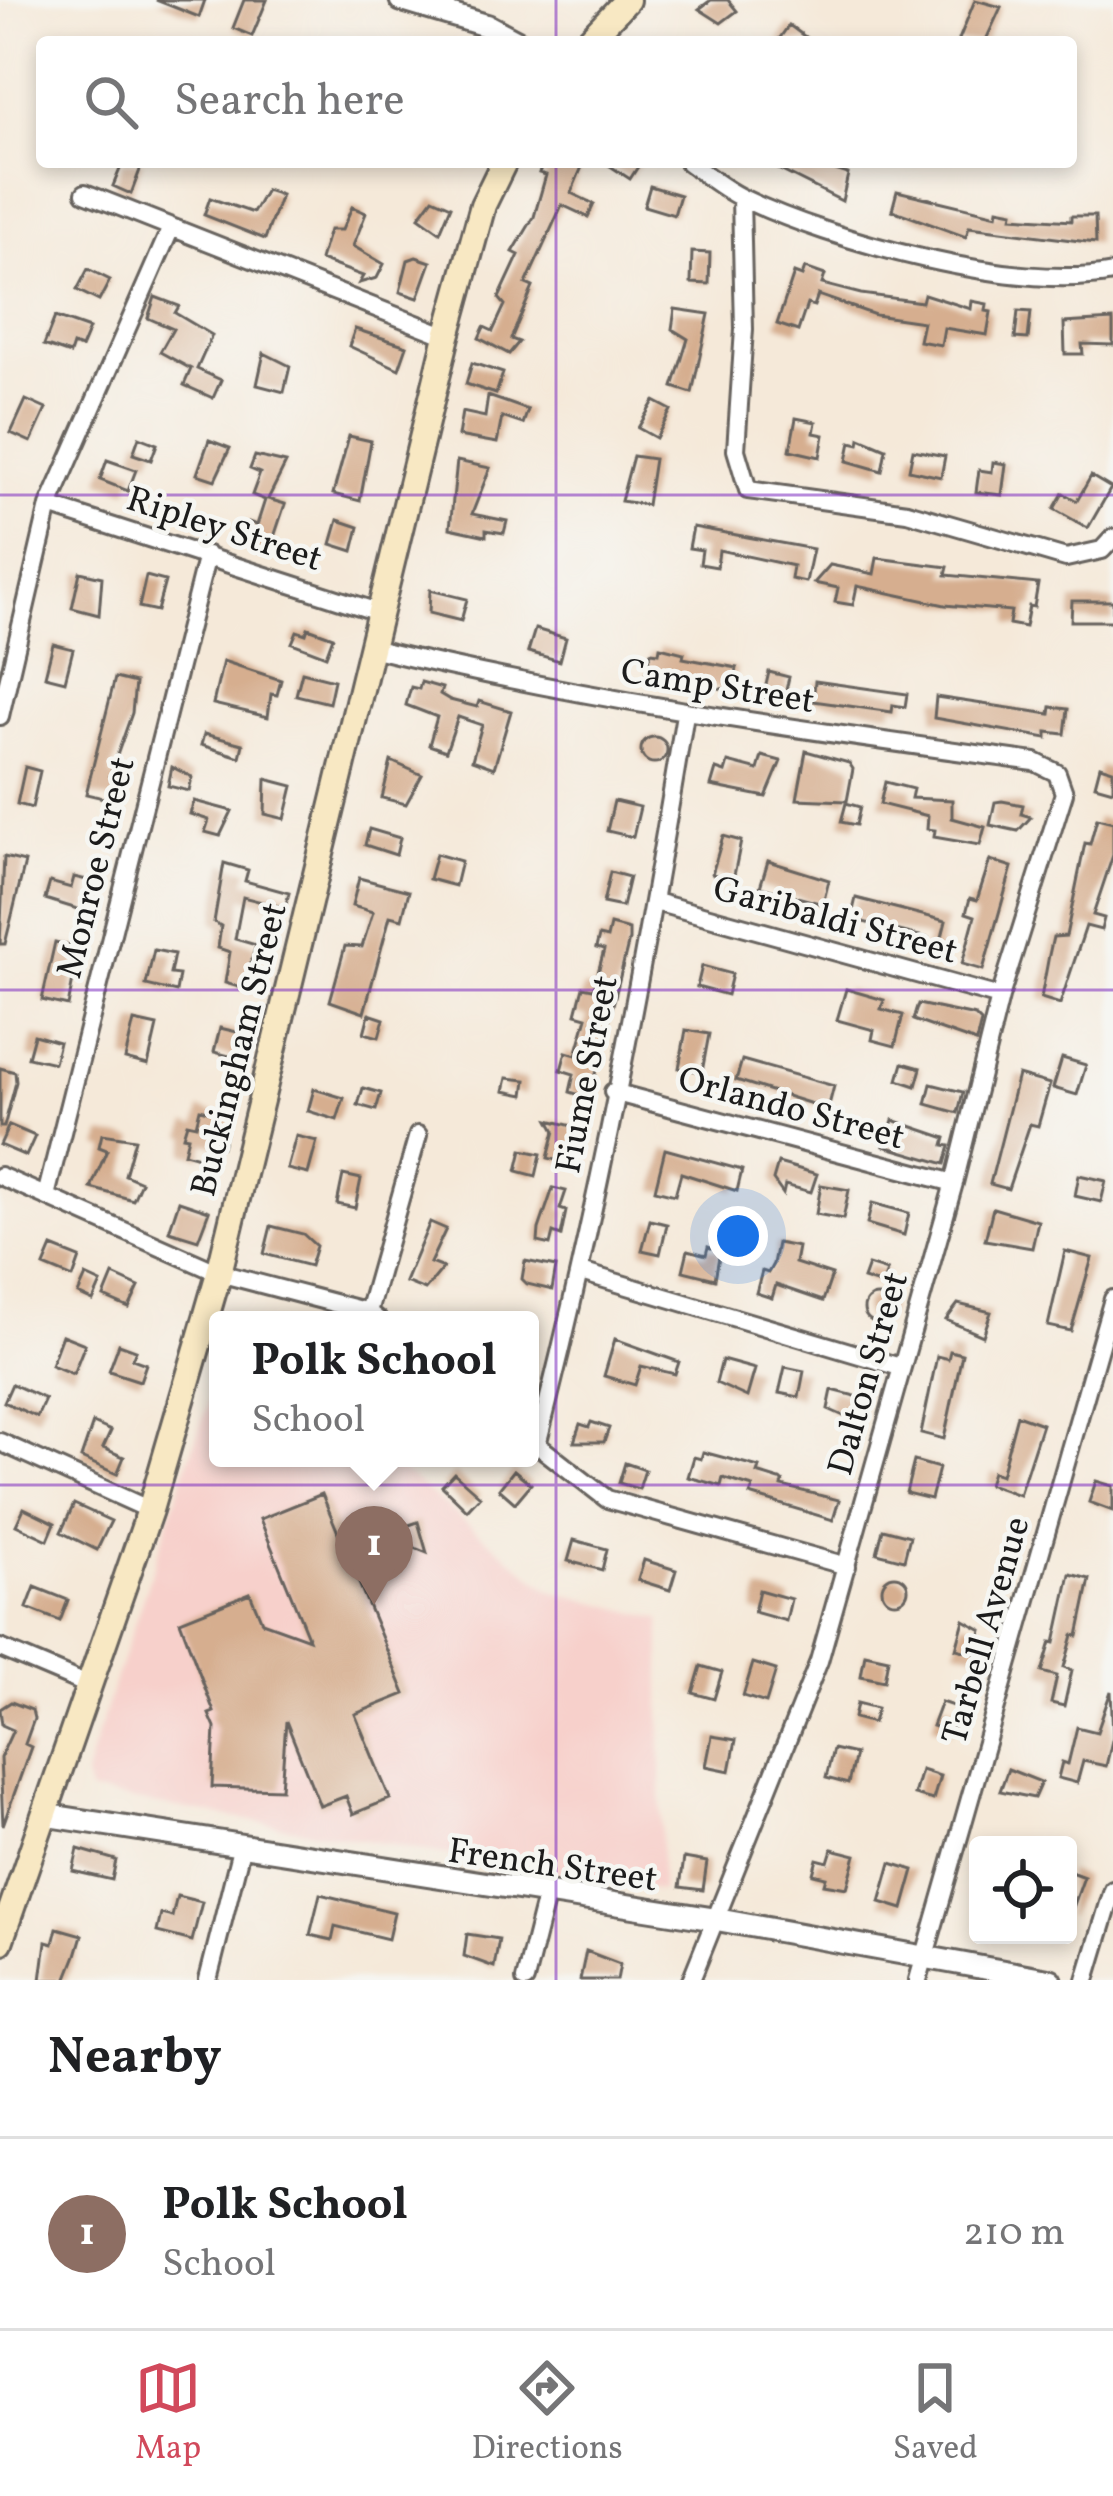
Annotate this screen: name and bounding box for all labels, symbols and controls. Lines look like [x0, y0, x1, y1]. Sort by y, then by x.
search box [36, 36, 1077, 168]
icon: search [78, 69, 144, 135]
text: Search here [174, 71, 405, 134]
street label: Ripley Street [119, 476, 328, 586]
street label: Camp Street [617, 648, 818, 728]
street label: Monroe Street [46, 752, 150, 984]
street label: Garibaldi Street [707, 865, 963, 979]
street label: Buckingham Street [180, 898, 302, 1202]
street label: Fiume Street [545, 971, 633, 1178]
street label: Orlando Street [672, 1056, 910, 1164]
your location [708, 1206, 768, 1266]
street label: Dalton Street [817, 1267, 923, 1482]
popup [209, 1311, 539, 1467]
text: Polk School [251, 1331, 497, 1394]
text: School [251, 1394, 365, 1448]
pin: 1 [335, 1506, 413, 1605]
street label: Tarbell Avenue [931, 1511, 1044, 1751]
street label: French Street [445, 1828, 660, 1906]
map controls [969, 1836, 1077, 1944]
button: locate [969, 1836, 1077, 1944]
text: Nearby [48, 2023, 222, 2094]
text: Polk School [162, 2175, 408, 2238]
text: 1 [79, 2207, 95, 2261]
text: 210 m [963, 2207, 1065, 2261]
text: School [162, 2238, 276, 2292]
tab: Map [135, 2355, 201, 2473]
tab: Directions [471, 2355, 623, 2473]
tab: Saved [893, 2355, 978, 2473]

